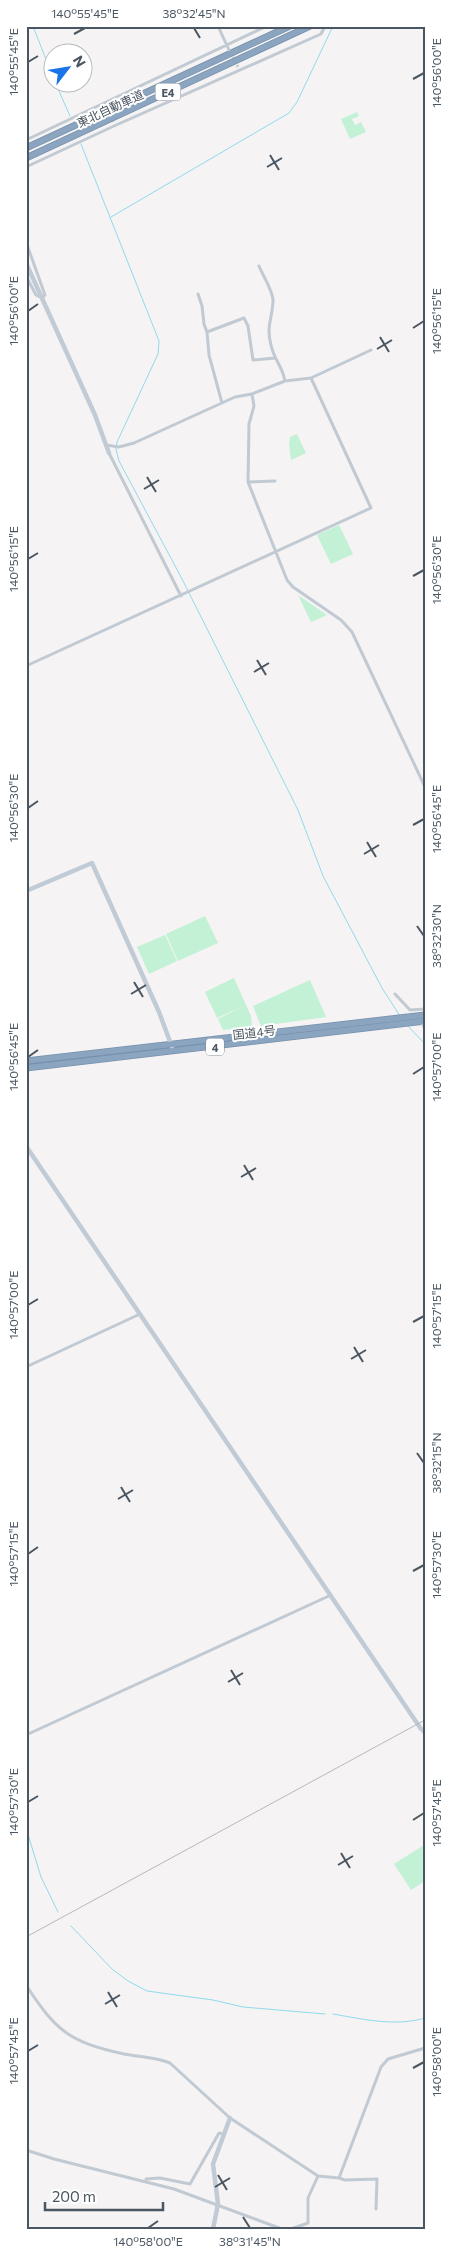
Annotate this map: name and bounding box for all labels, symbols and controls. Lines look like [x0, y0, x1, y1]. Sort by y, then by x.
text: 140°55'45"E [51, 6, 119, 20]
text: 38°32'45"N [162, 6, 226, 20]
text: 140°55'45"E [6, 28, 20, 96]
text: 140°56'00"E [429, 38, 443, 108]
north arrow [42, 42, 92, 92]
text: N [70, 52, 90, 70]
road number: E4 [156, 84, 180, 100]
street label: 東北自動車道 [74, 86, 146, 130]
text: 140°56'00"E [6, 276, 20, 346]
text: 140°56'15"E [429, 288, 443, 354]
text: 140°56'15"E [6, 526, 20, 592]
text: 140°56'30"E [429, 536, 443, 604]
text: 140°56'30"E [6, 774, 20, 842]
text: 140°56'45"E [429, 785, 443, 853]
text: 38°32'30"N [429, 904, 443, 968]
street label: 国道4号 [232, 1022, 276, 1042]
text: 140°56'45"E [6, 1023, 20, 1091]
text: 140°57'00"E [429, 1033, 443, 1101]
road number: 4 [206, 1038, 224, 1056]
text: 140°57'00"E [6, 1271, 20, 1339]
text: 140°57'15"E [429, 1283, 443, 1349]
text: 38°32'15"N [429, 1432, 443, 1494]
text: 140°57'15"E [6, 1521, 20, 1587]
text: 140°57'30"E [429, 1531, 443, 1599]
text: 140°57'30"E [6, 1768, 20, 1836]
text: 140°57'45"E [429, 1779, 443, 1847]
text: 140°57'45"E [6, 2017, 20, 2085]
text: 140°58'00"E [429, 2027, 443, 2097]
scale bar [45, 2180, 162, 2212]
text: 200 m [52, 2187, 96, 2205]
text: 140°58'00"E [113, 2234, 183, 2248]
text: 38°31'45"N [219, 2234, 281, 2248]

